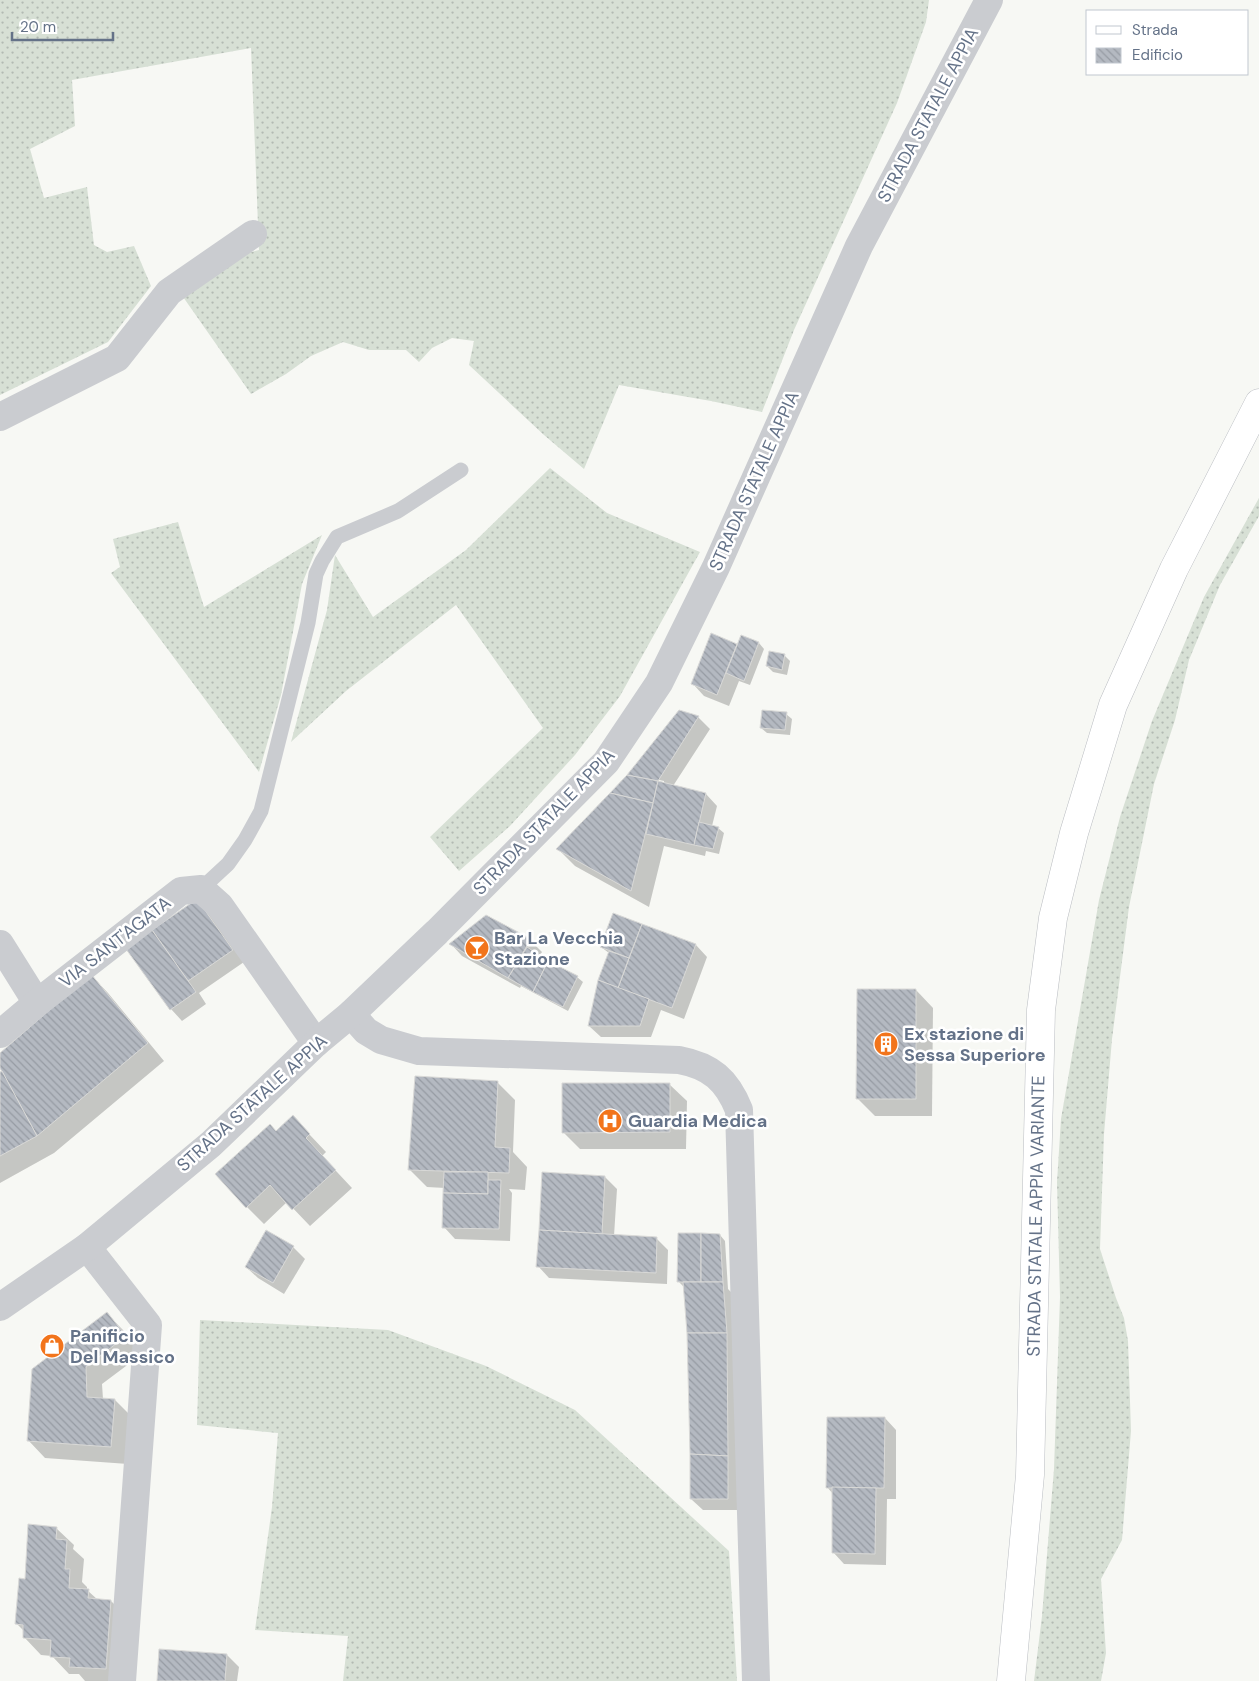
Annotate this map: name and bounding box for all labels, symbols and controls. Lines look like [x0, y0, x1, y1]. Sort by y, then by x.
scale bar [12, 10, 114, 42]
legend [1086, 10, 1249, 75]
text: 20 m [20, 17, 56, 37]
text: Strada [1132, 20, 1178, 40]
street label: STRADA STATALE APPIA [872, 23, 984, 207]
text: Edificio [1132, 45, 1183, 65]
street label: STRADA STATALE APPIA [703, 387, 805, 575]
street label: STRADA STATALE APPIA [468, 744, 620, 900]
street label: VIA SANT'AGATA [54, 891, 176, 993]
place label: Bar La Vecchia Stazione [494, 926, 623, 971]
bar icon: Bar La Vecchia Stazione [464, 935, 490, 961]
place label: Ex stazione di Sessa Superiore [904, 1022, 1046, 1067]
street label: STRADA STATALE APPIA [172, 1029, 332, 1177]
building icon: Ex stazione di Sessa Superiore [873, 1031, 899, 1057]
street label: STRADA STATALE APPIA VARIANTE [1022, 1075, 1050, 1357]
hospital icon: Guardia Medica [597, 1108, 623, 1134]
place label: Guardia Medica [628, 1109, 767, 1133]
place label: Panificio Del Massico [70, 1324, 175, 1369]
shop icon: Panificio Del Massico [39, 1333, 65, 1359]

